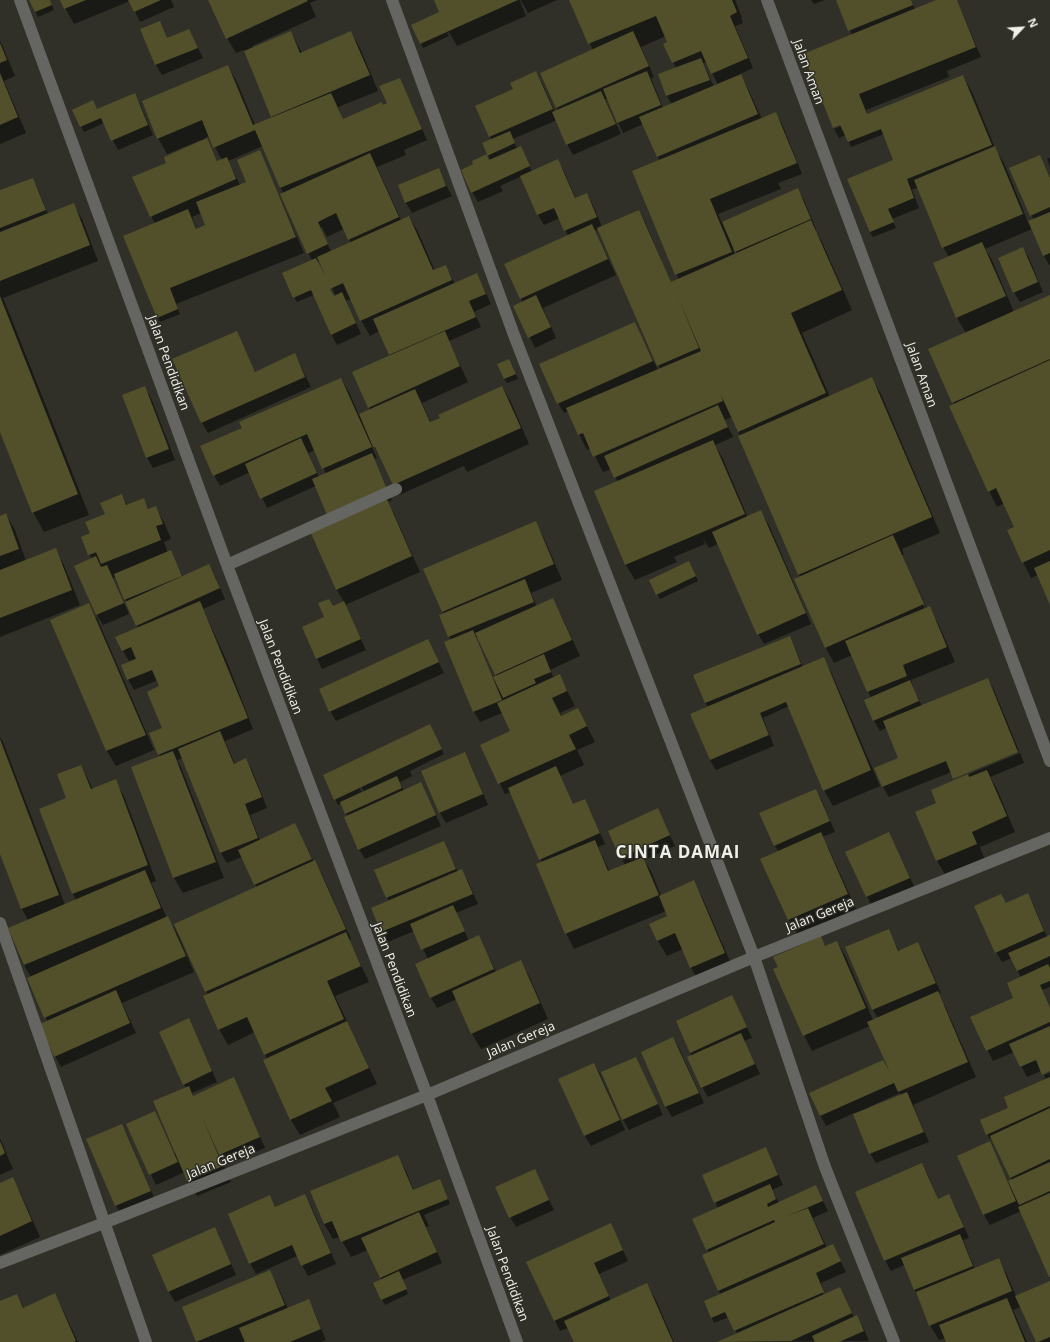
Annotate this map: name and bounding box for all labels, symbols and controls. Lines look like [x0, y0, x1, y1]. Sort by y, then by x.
north arrow [1002, 8, 1042, 48]
text: N [1025, 15, 1042, 30]
street label: Jalan Aman [789, 37, 827, 107]
street label: Jalan Pendidikan [144, 313, 192, 413]
street label: Jalan Aman [902, 340, 940, 410]
street label: Jalan Pendidikan [255, 617, 305, 717]
district label: CINTA DAMAI [616, 843, 740, 863]
street label: Jalan Gereja [783, 894, 857, 936]
street label: Jalan Pendidikan [369, 920, 419, 1020]
street label: Jalan Gereja [485, 1019, 557, 1061]
street label: Jalan Gereja [184, 1141, 258, 1183]
street label: Jalan Pendidikan [483, 1224, 531, 1324]

